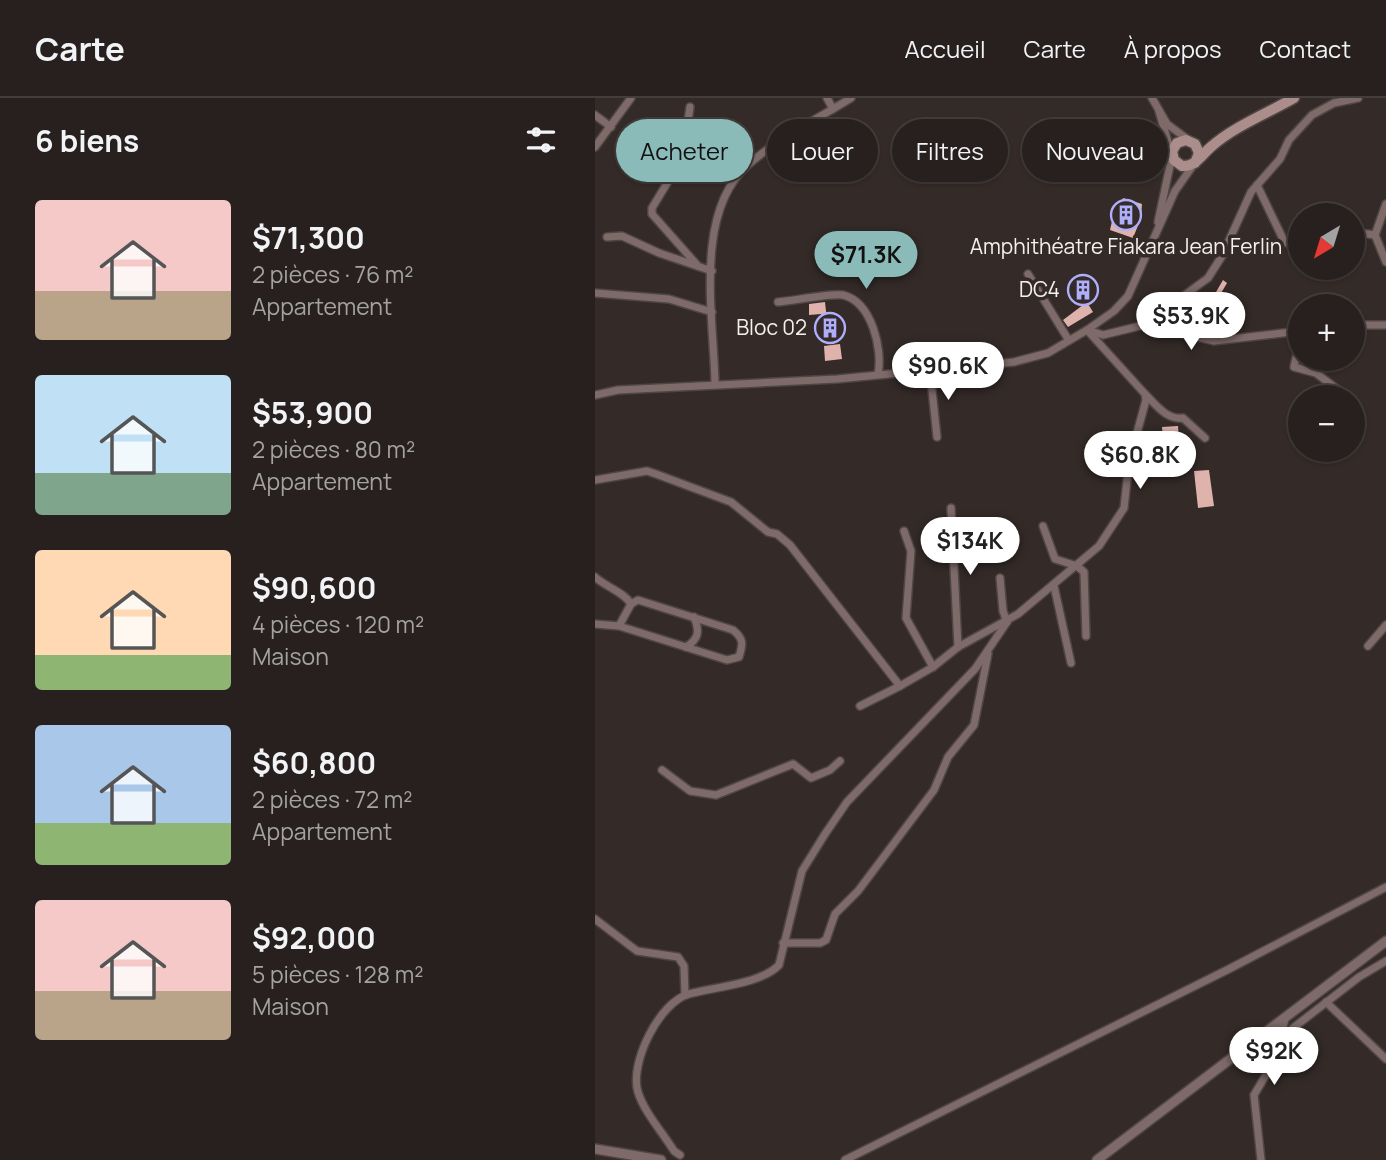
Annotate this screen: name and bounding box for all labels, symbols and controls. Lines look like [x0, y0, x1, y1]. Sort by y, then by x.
text: Carte [35, 26, 125, 71]
text: Accueil [905, 32, 985, 65]
text: Carte [1023, 32, 1086, 65]
text: À propos [1124, 32, 1222, 65]
text: Contact [1260, 32, 1351, 65]
chip: Acheter [616, 119, 753, 182]
chip: Louer [767, 119, 878, 182]
chip: Filtres [892, 119, 1008, 182]
chip: Nouveau [1022, 119, 1168, 182]
text: 6 biens [35, 120, 139, 161]
icon: filters [522, 121, 560, 159]
building icon: Amphithéatre Fiakara Jean Ferlin [1109, 198, 1143, 232]
north arrow [1288, 203, 1365, 280]
map controls [1288, 203, 1365, 462]
text: $71,300 [252, 217, 365, 258]
icon: home [91, 228, 175, 312]
pin: $71.3K [809, 232, 923, 291]
place label: Amphithéatre Fiakara Jean Ferlin [970, 232, 1282, 260]
text: $71.3K [830, 238, 902, 270]
text: 2 pièces · 76 m² [252, 258, 414, 290]
building icon: DC4 [1066, 273, 1100, 307]
place label: DC4 [1019, 275, 1060, 303]
text: Appartement [252, 290, 392, 322]
pin: $53.9K [1134, 292, 1248, 352]
button: + [1288, 294, 1365, 371]
text: $53.9K [1152, 299, 1230, 331]
building icon: Bloc 02 [813, 311, 847, 345]
place label: Bloc 02 [736, 313, 807, 341]
pin: $90.6K [891, 342, 1005, 402]
text: $90.6K [908, 349, 988, 381]
button: − [1288, 385, 1365, 462]
text: $53,900 [252, 392, 373, 433]
icon: home [91, 403, 175, 487]
pin: $60.8K [1083, 432, 1197, 491]
text: 2 pièces · 80 m² [252, 433, 415, 465]
text: $60.8K [1100, 438, 1180, 470]
text: Appartement [252, 465, 392, 497]
pin: $134K [921, 518, 1019, 577]
text: $134K [937, 524, 1003, 556]
text: $90,600 [252, 567, 376, 608]
icon: home [91, 578, 175, 662]
text: 4 pièces · 120 m² [252, 608, 424, 640]
text: Maison [252, 640, 329, 672]
text: $60,800 [252, 742, 376, 783]
icon: home [91, 753, 175, 837]
text: 2 pièces · 72 m² [252, 783, 412, 815]
text: Appartement [252, 815, 392, 847]
text: $92,000 [252, 917, 376, 958]
icon: home [91, 928, 175, 1012]
text: 5 pièces · 128 m² [252, 958, 423, 990]
text: Maison [252, 990, 329, 1022]
pin: $92K [1233, 1028, 1315, 1087]
text: $92K [1245, 1034, 1303, 1066]

